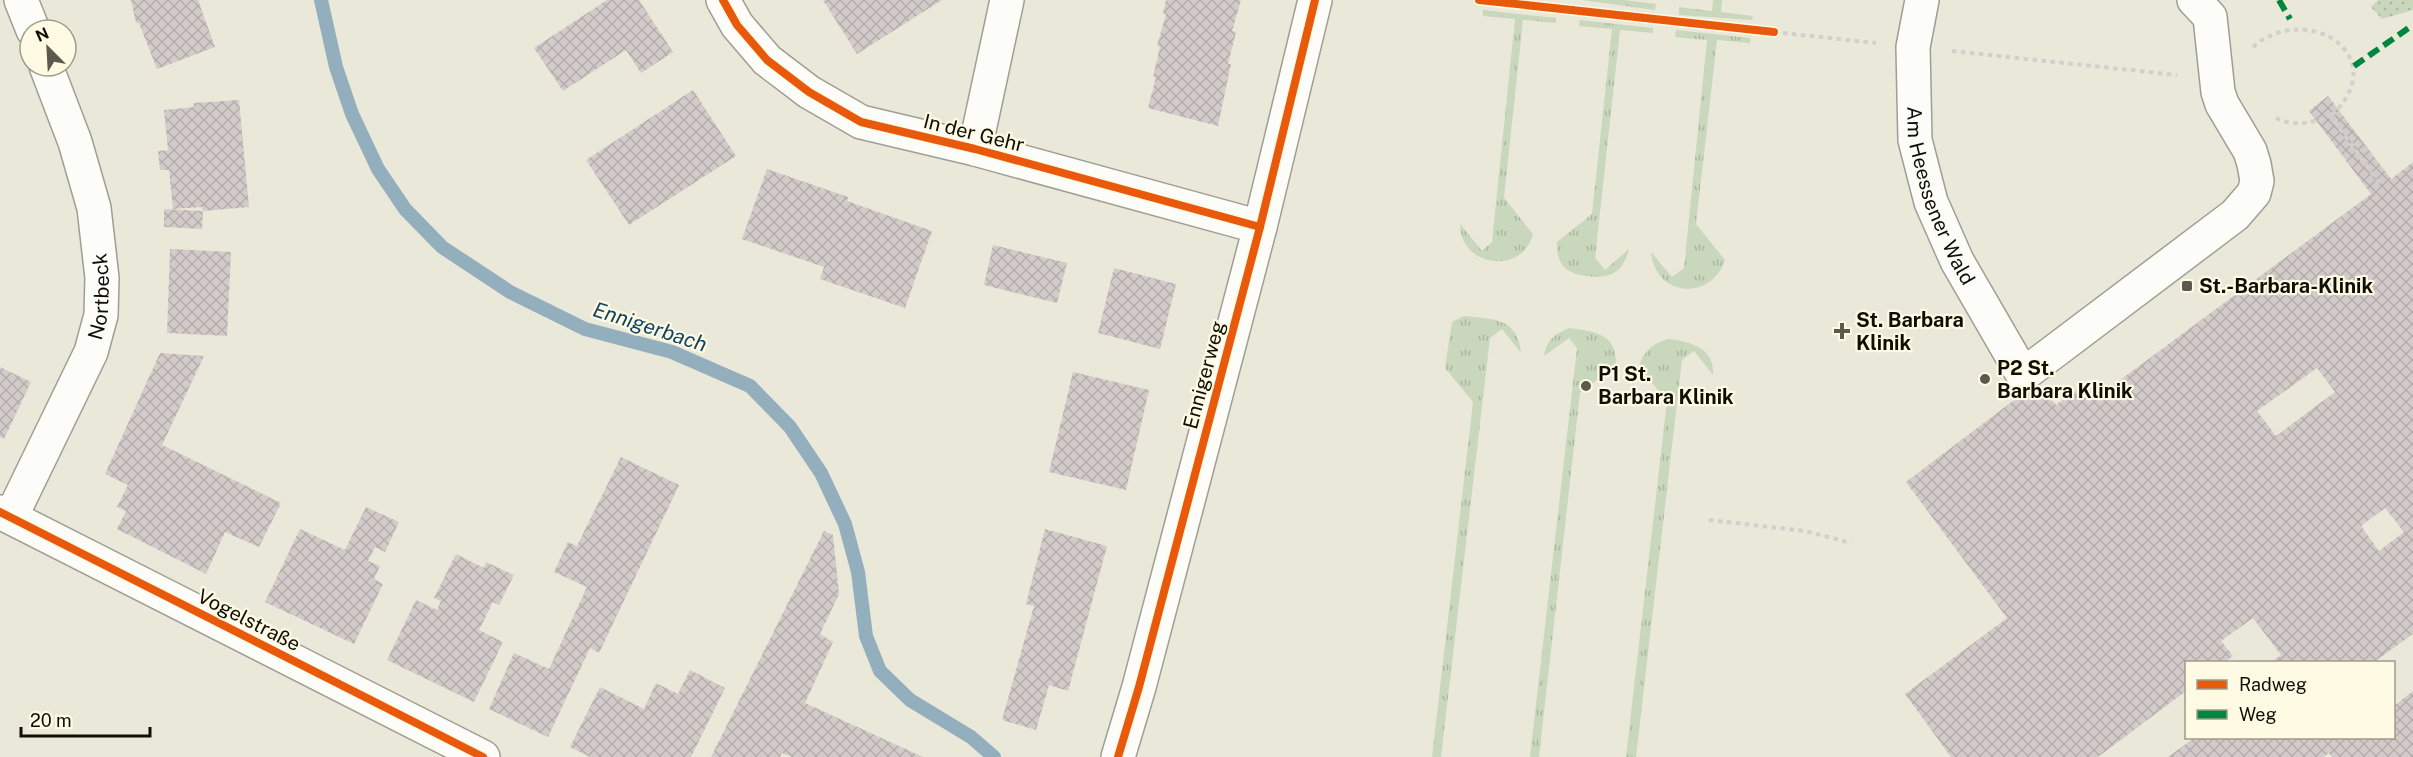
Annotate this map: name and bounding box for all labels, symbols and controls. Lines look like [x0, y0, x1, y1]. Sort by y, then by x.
north arrow [18, 18, 78, 78]
text: N [33, 24, 52, 46]
street label: Am Heessener Wald [1902, 106, 1980, 289]
street label: In der Gehr [921, 109, 1027, 157]
street label: Nortbeck [83, 252, 114, 342]
place label: St.-Barbara-Klinik [2199, 274, 2374, 298]
marker: St.-Barbara-Klinik [2180, 279, 2194, 293]
water label: Ennigerbach [590, 296, 710, 357]
place label: St. Barbara Klinik [1856, 308, 1964, 355]
street label: Ennigerweg [1178, 318, 1230, 432]
marker: St. Barbara Klinik [1833, 322, 1851, 340]
place label: P2 St. Barbara Klinik [1997, 356, 2133, 403]
place label: P1 St. Barbara Klinik [1598, 362, 1734, 409]
marker: P2 St. Barbara Klinik [1978, 372, 1992, 386]
marker: P1 St. Barbara Klinik [1579, 379, 1593, 393]
street label: Vogelstraße [194, 584, 304, 656]
legend [2185, 661, 2395, 739]
text: Radweg [2239, 674, 2307, 695]
scale bar [21, 700, 150, 738]
text: Weg [2239, 704, 2277, 725]
text: 20 m [30, 710, 72, 731]

